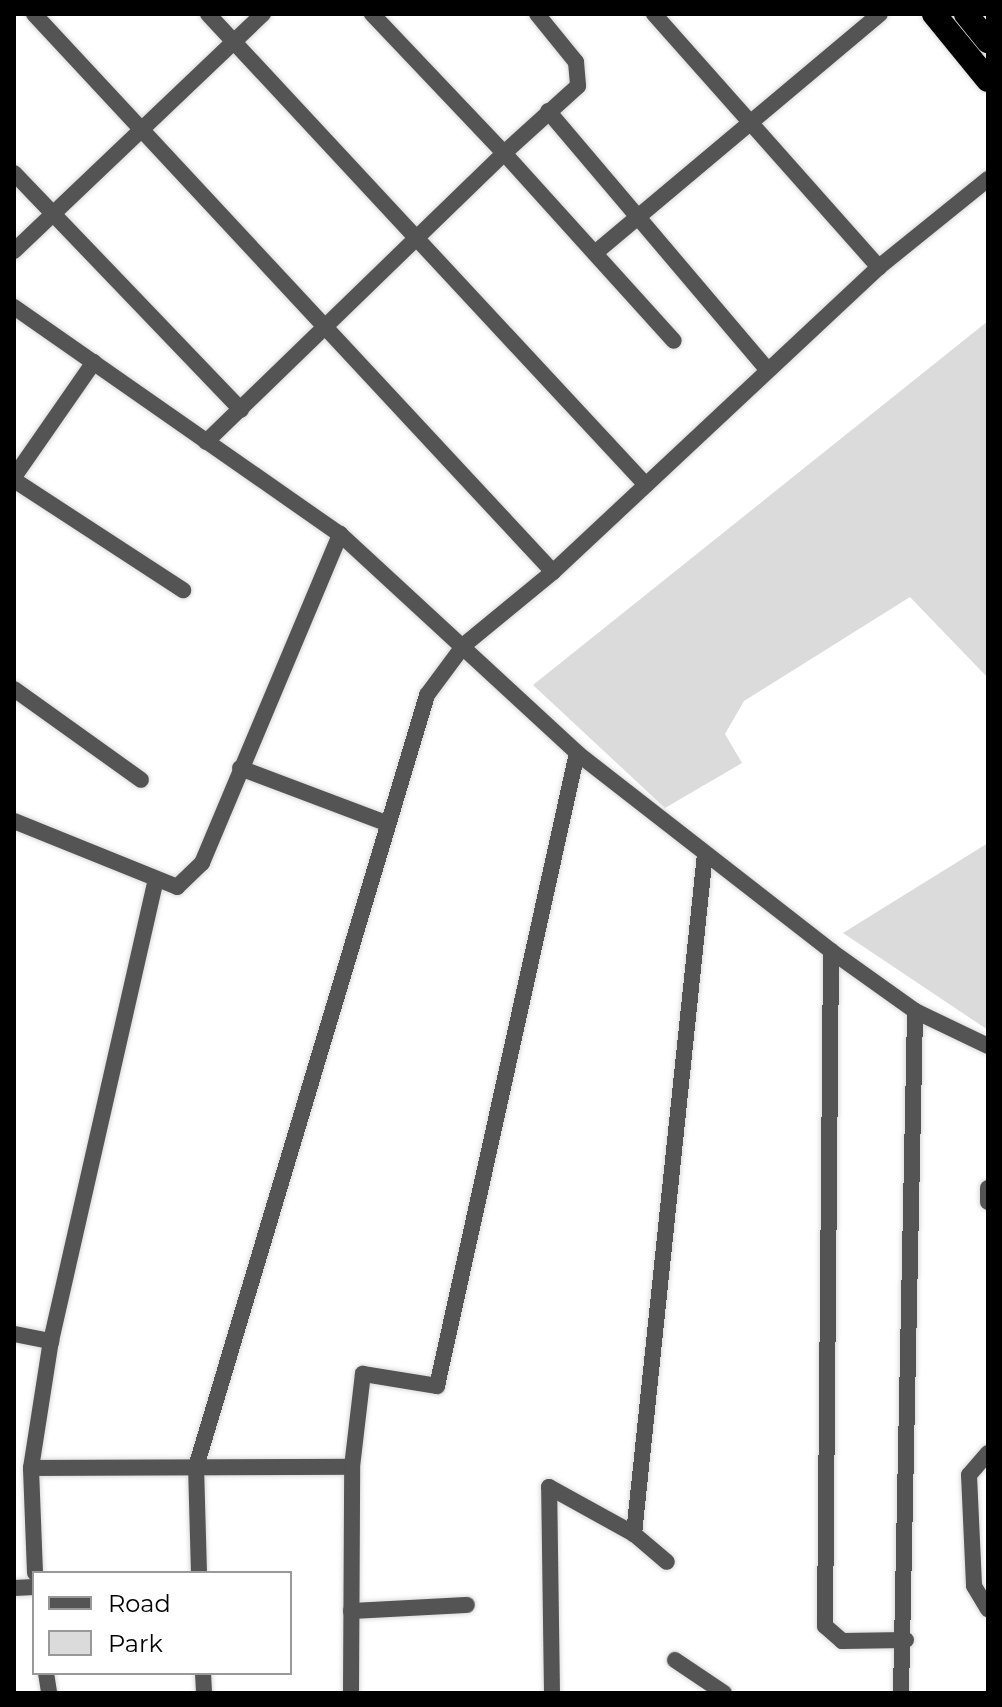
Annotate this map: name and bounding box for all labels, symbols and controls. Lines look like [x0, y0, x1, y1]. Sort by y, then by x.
legend [32, 1571, 292, 1675]
text: Road [108, 1589, 171, 1618]
text: Park [108, 1629, 163, 1658]

